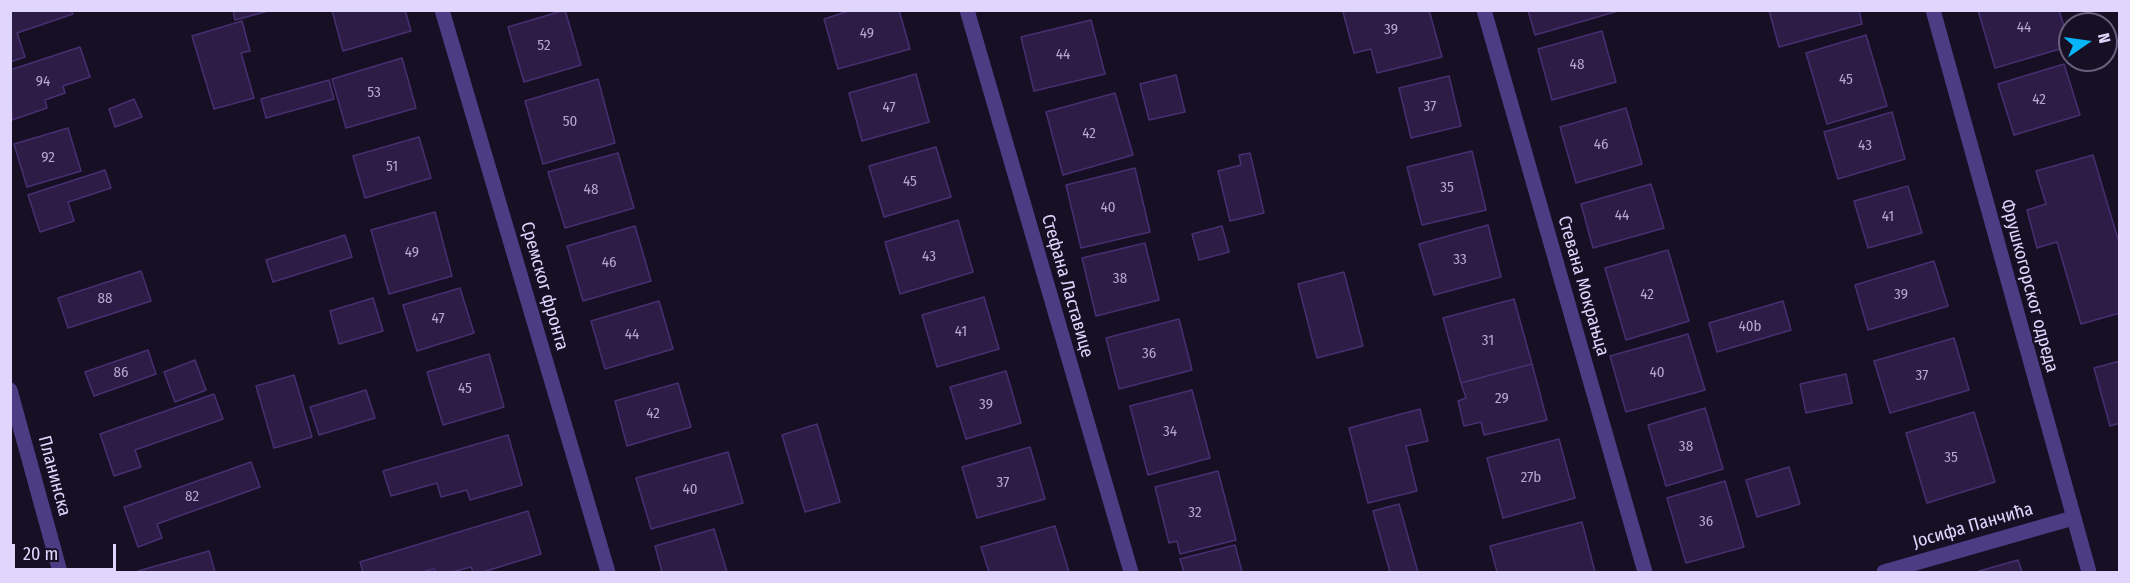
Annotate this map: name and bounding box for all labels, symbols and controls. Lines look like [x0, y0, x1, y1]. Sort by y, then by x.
north arrow [2058, 12, 2118, 72]
house number: 44 [2017, 19, 2031, 37]
house number: 39 [1384, 21, 1398, 39]
house number: 49 [860, 25, 874, 43]
text: N [2094, 31, 2114, 45]
house number: 52 [537, 37, 551, 55]
house number: 44 [1056, 46, 1070, 64]
house number: 48 [1570, 56, 1584, 74]
house number: 45 [1839, 71, 1853, 89]
house number: 94 [36, 73, 50, 91]
house number: 53 [367, 84, 381, 102]
house number: 42 [2032, 91, 2046, 109]
house number: 37 [1424, 98, 1436, 116]
house number: 47 [882, 99, 896, 117]
house number: 50 [563, 113, 577, 131]
house number: 42 [1082, 125, 1096, 143]
house number: 46 [1594, 136, 1608, 154]
house number: 43 [1858, 137, 1872, 155]
house number: 92 [41, 149, 55, 167]
house number: 51 [386, 158, 398, 176]
house number: 45 [903, 173, 917, 191]
house number: 35 [1440, 179, 1454, 197]
house number: 48 [584, 181, 598, 199]
street label: Фрушкогорског одреда [1996, 197, 2062, 375]
house number: 40 [1100, 199, 1116, 217]
house number: 44 [1615, 207, 1629, 225]
house number: 41 [1882, 208, 1894, 226]
street label: Стефана Ластавице [1036, 212, 1098, 360]
street label: Стевана Мокрањца [1553, 213, 1613, 359]
street label: Сремског фронта [515, 219, 573, 353]
house number: 49 [405, 244, 419, 262]
house number: 43 [922, 248, 936, 266]
house number: 33 [1453, 251, 1467, 269]
house number: 46 [602, 254, 616, 272]
house number: 38 [1113, 270, 1127, 288]
house number: 42 [1640, 286, 1654, 304]
house number: 39 [1894, 286, 1908, 304]
house number: 88 [98, 290, 112, 308]
house number: 47 [431, 310, 445, 328]
house number: 40b [1738, 318, 1762, 336]
house number: 41 [955, 323, 967, 341]
house number: 44 [625, 326, 639, 344]
house number: 31 [1482, 332, 1494, 350]
house number: 36 [1142, 345, 1156, 363]
house number: 86 [114, 364, 128, 382]
house number: 40 [1649, 364, 1665, 382]
house number: 37 [1916, 367, 1928, 385]
house number: 45 [458, 380, 472, 398]
house number: 29 [1495, 390, 1509, 408]
house number: 39 [979, 396, 993, 414]
house number: 42 [646, 405, 660, 423]
house number: 34 [1163, 423, 1177, 441]
street label: Планинска [33, 433, 75, 519]
house number: 38 [1679, 438, 1693, 456]
house number: 35 [1944, 449, 1958, 467]
house number: 27b [1521, 469, 1541, 487]
house number: 37 [997, 474, 1009, 492]
house number: 40 [682, 481, 698, 499]
house number: 82 [185, 488, 199, 506]
street label: Јосифа Панчића [1910, 499, 2036, 553]
house number: 32 [1188, 504, 1202, 522]
house number: 36 [1699, 513, 1713, 531]
scale bar [15, 532, 118, 570]
text: 20 m [23, 543, 58, 565]

